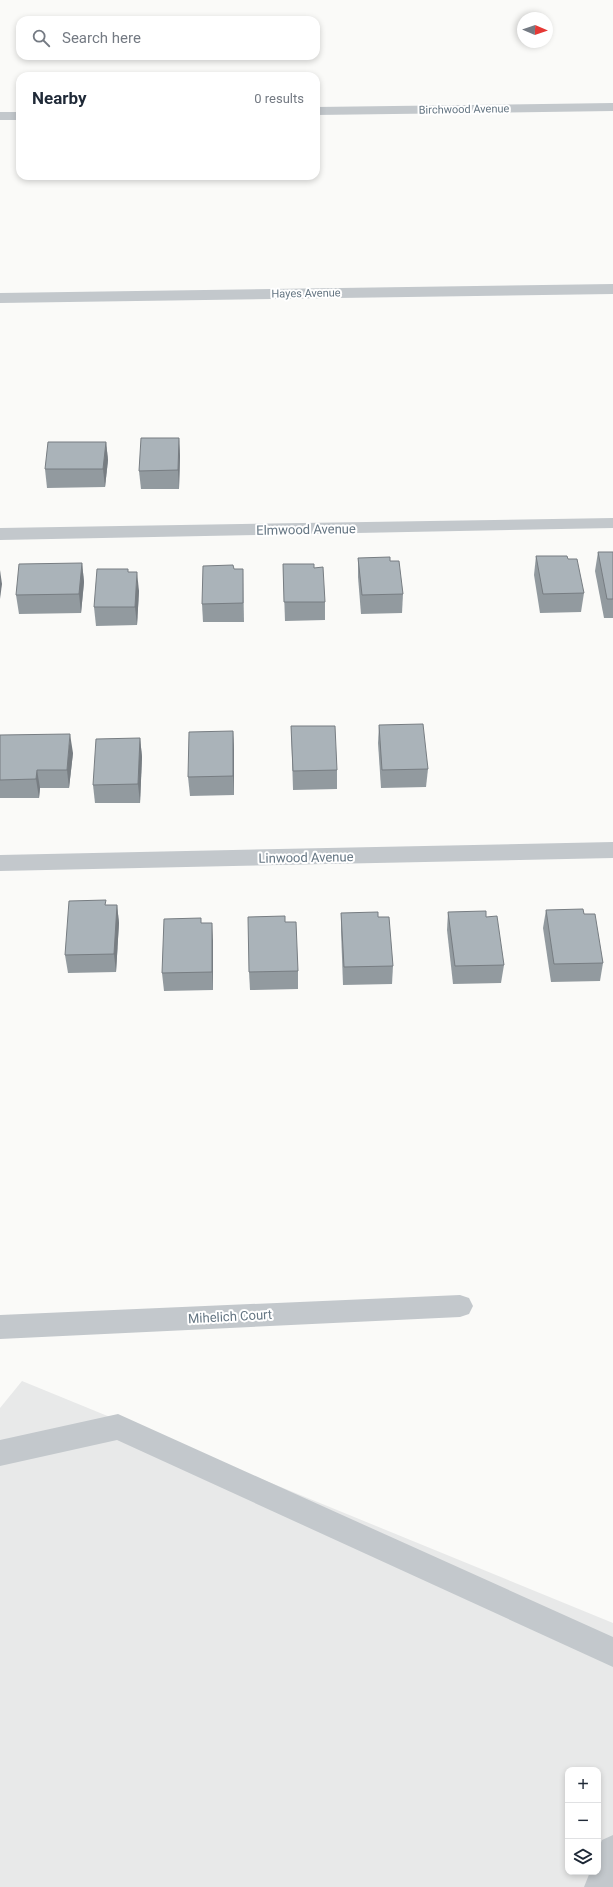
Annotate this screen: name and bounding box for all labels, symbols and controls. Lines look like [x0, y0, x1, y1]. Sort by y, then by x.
north arrow [517, 12, 553, 48]
search box [16, 16, 320, 60]
icon: search [30, 27, 52, 49]
text: Search here [62, 29, 141, 47]
text: Nearby [32, 88, 87, 108]
text: 0 results [254, 91, 304, 106]
street label: Birchwood Avenue [419, 102, 510, 117]
street label: Hayes Avenue [271, 286, 341, 301]
street label: Elmwood Avenue [256, 521, 356, 538]
street label: Linwood Avenue [258, 849, 354, 866]
street label: Mihelich Court [188, 1307, 272, 1326]
map controls [565, 1767, 601, 1875]
button: + [565, 1767, 601, 1803]
button: − [565, 1803, 601, 1839]
button: layers [565, 1839, 601, 1875]

